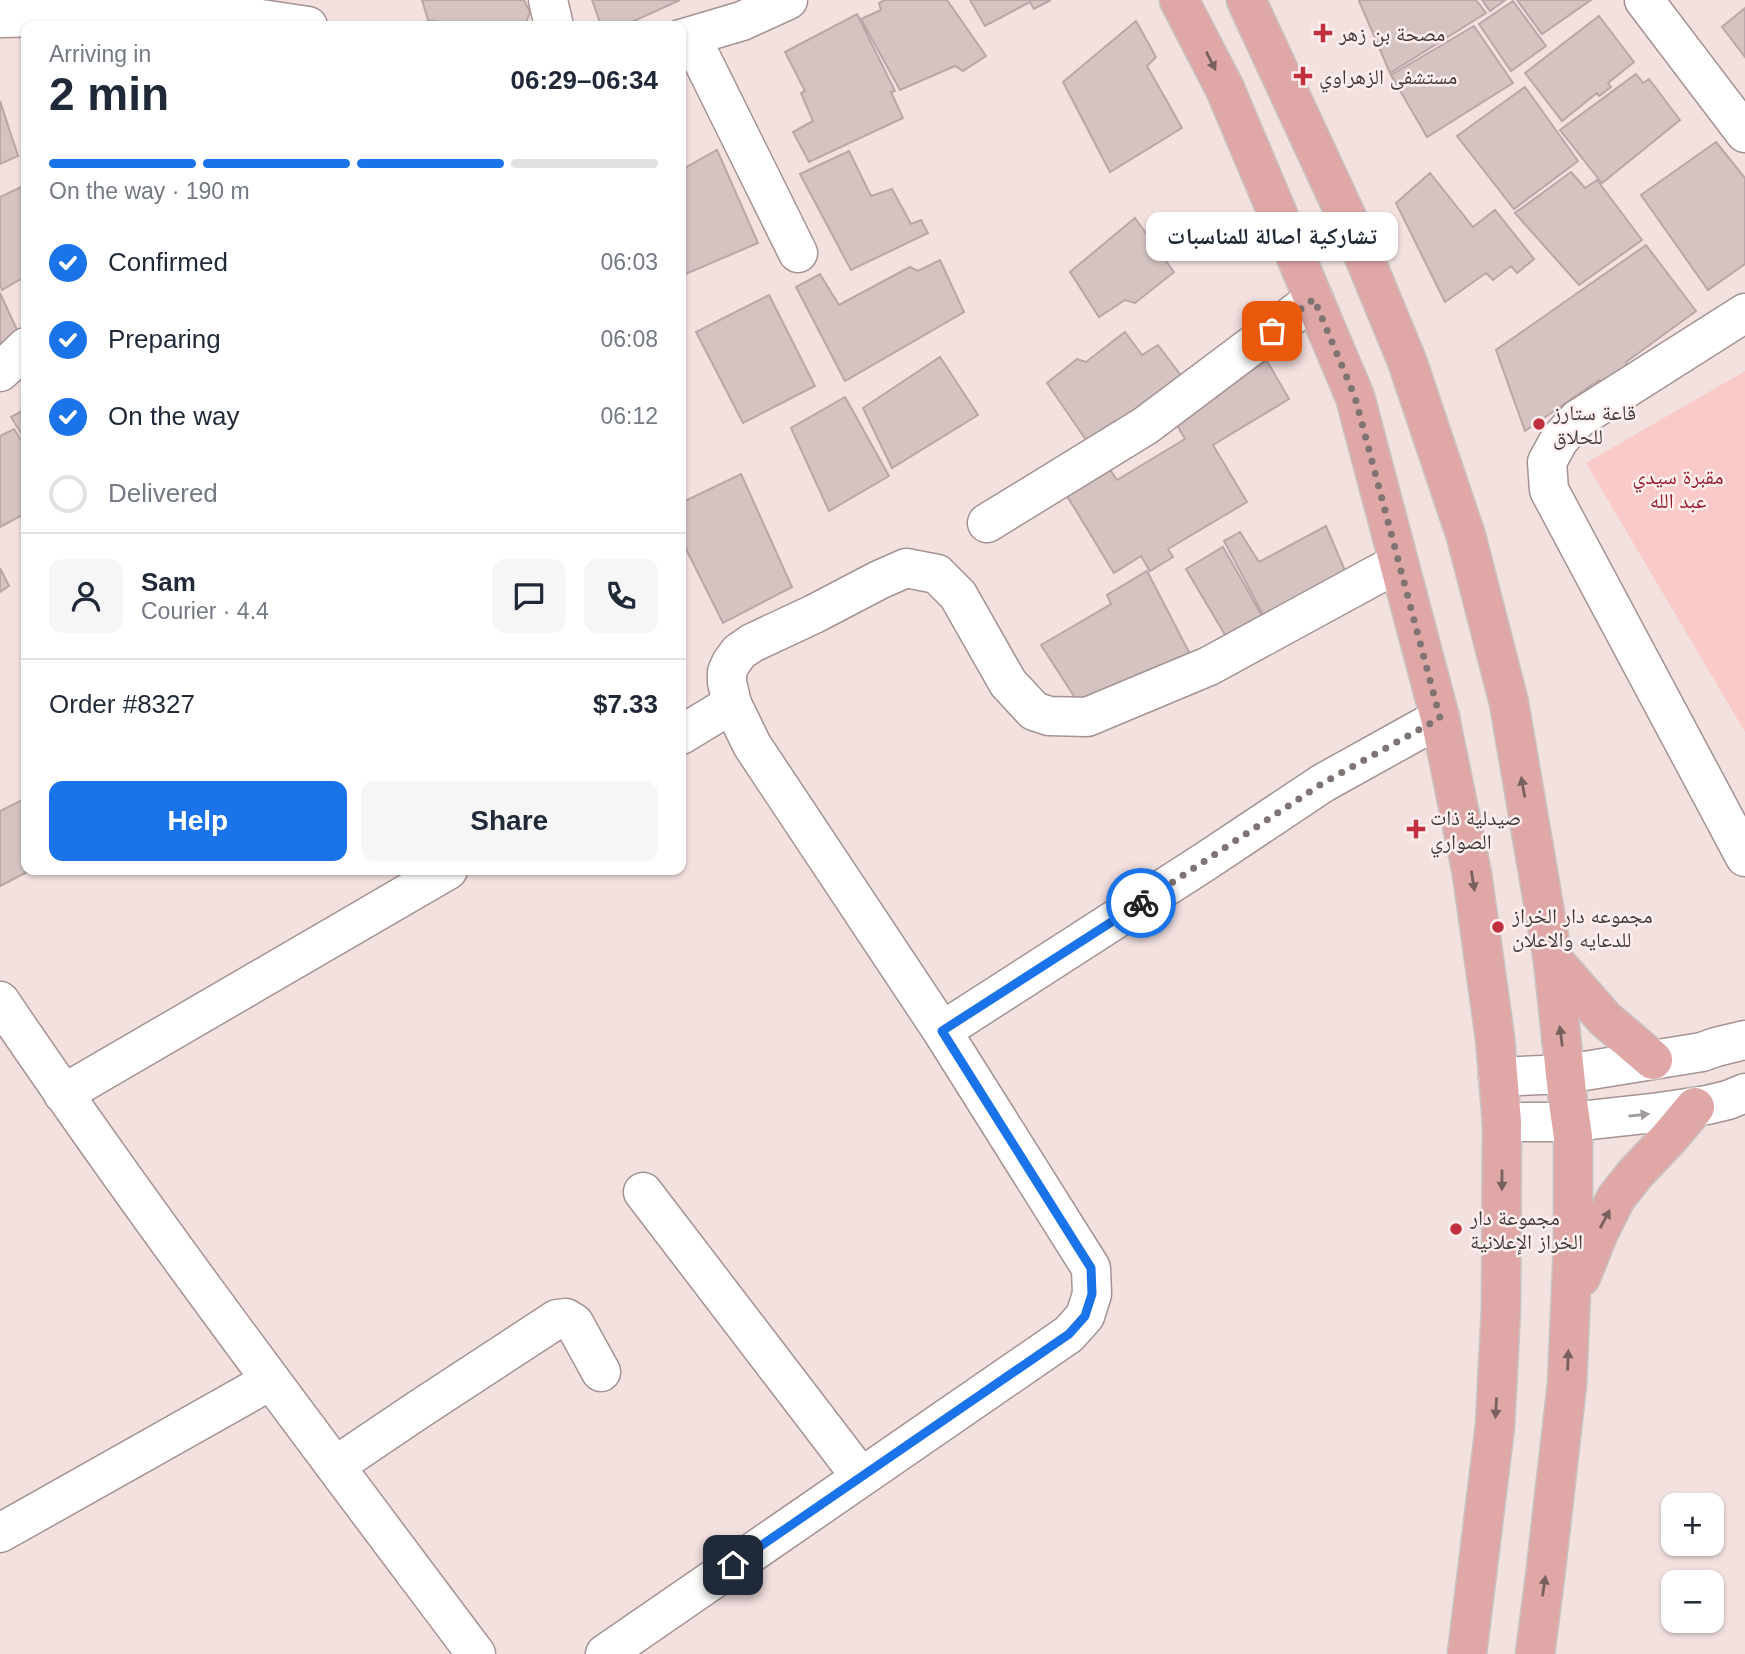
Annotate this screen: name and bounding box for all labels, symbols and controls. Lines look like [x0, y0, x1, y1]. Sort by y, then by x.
place label: مصحة بن زهر [1338, 22, 1445, 47]
marker: مصحة بن زهر [1313, 23, 1333, 43]
text: Arriving in [49, 41, 151, 67]
one-way arrow [1205, 51, 1216, 71]
text: 06:29–06:34 [511, 65, 658, 95]
place label: مستشفى الزهراوي [1319, 65, 1457, 93]
marker: مستشفى الزهراوي [1293, 66, 1313, 86]
text: 2 min [49, 68, 169, 120]
text: On the way · 190 m [49, 178, 250, 204]
callout: تشاركية اصالة للمناسبات [1146, 212, 1398, 261]
text: تشاركية اصالة للمناسبات [1167, 223, 1377, 249]
icon: check [49, 244, 87, 282]
text: Confirmed [108, 247, 228, 277]
text: 06:03 [600, 249, 658, 275]
pin [1242, 301, 1302, 361]
icon: bag [1253, 312, 1291, 350]
icon: check [49, 321, 87, 359]
text: Preparing [108, 324, 221, 354]
text: 06:08 [600, 326, 658, 352]
icon: check [49, 398, 87, 436]
text: On the way [108, 401, 240, 431]
place label: قاعة ستارز للحلاق [1552, 401, 1636, 450]
text: 06:12 [600, 403, 658, 429]
marker: قاعة ستارز للحلاق [1531, 416, 1547, 432]
park label: مقبرة سيدي عبد الله [1632, 465, 1724, 512]
text: Delivered [108, 478, 218, 508]
button: person [49, 559, 123, 633]
button: chat [492, 559, 566, 633]
button: phone [584, 559, 658, 633]
text: Sam [141, 567, 196, 597]
text: Courier · 4.4 [141, 598, 269, 624]
text: Order #8327 [49, 689, 195, 719]
text: $7.33 [593, 689, 658, 719]
one-way arrow [1517, 776, 1528, 798]
button: Help [49, 781, 347, 861]
button: Share [361, 781, 658, 861]
place label: صيدلية ذات الصواري [1430, 806, 1521, 858]
marker: صيدلية ذات الصواري [1408, 821, 1424, 837]
courier [1106, 868, 1176, 938]
one-way arrow [1468, 870, 1479, 892]
icon: bike [1122, 884, 1160, 922]
place label: مجموعه دار الخراز للدعايه والاعلان [1511, 904, 1653, 952]
marker: مجموعه دار الخراز للدعايه والاعلان [1490, 919, 1506, 935]
one-way arrow [1556, 1024, 1567, 1046]
one-way arrow [1628, 1109, 1650, 1120]
one-way arrow [1496, 1169, 1508, 1191]
place label: مجموعة دار الخراز اﻹعلانية [1469, 1206, 1583, 1255]
one-way arrow [1599, 1209, 1611, 1229]
marker: مجموعة دار الخراز اﻹعلانية [1448, 1221, 1464, 1237]
one-way arrow [1563, 1349, 1574, 1371]
one-way arrow [1490, 1397, 1501, 1419]
map controls [1661, 1493, 1724, 1633]
button: + [1661, 1493, 1724, 1556]
pin [703, 1535, 763, 1595]
icon: home [714, 1546, 752, 1584]
button: − [1661, 1570, 1724, 1633]
one-way arrow [1539, 1575, 1550, 1597]

